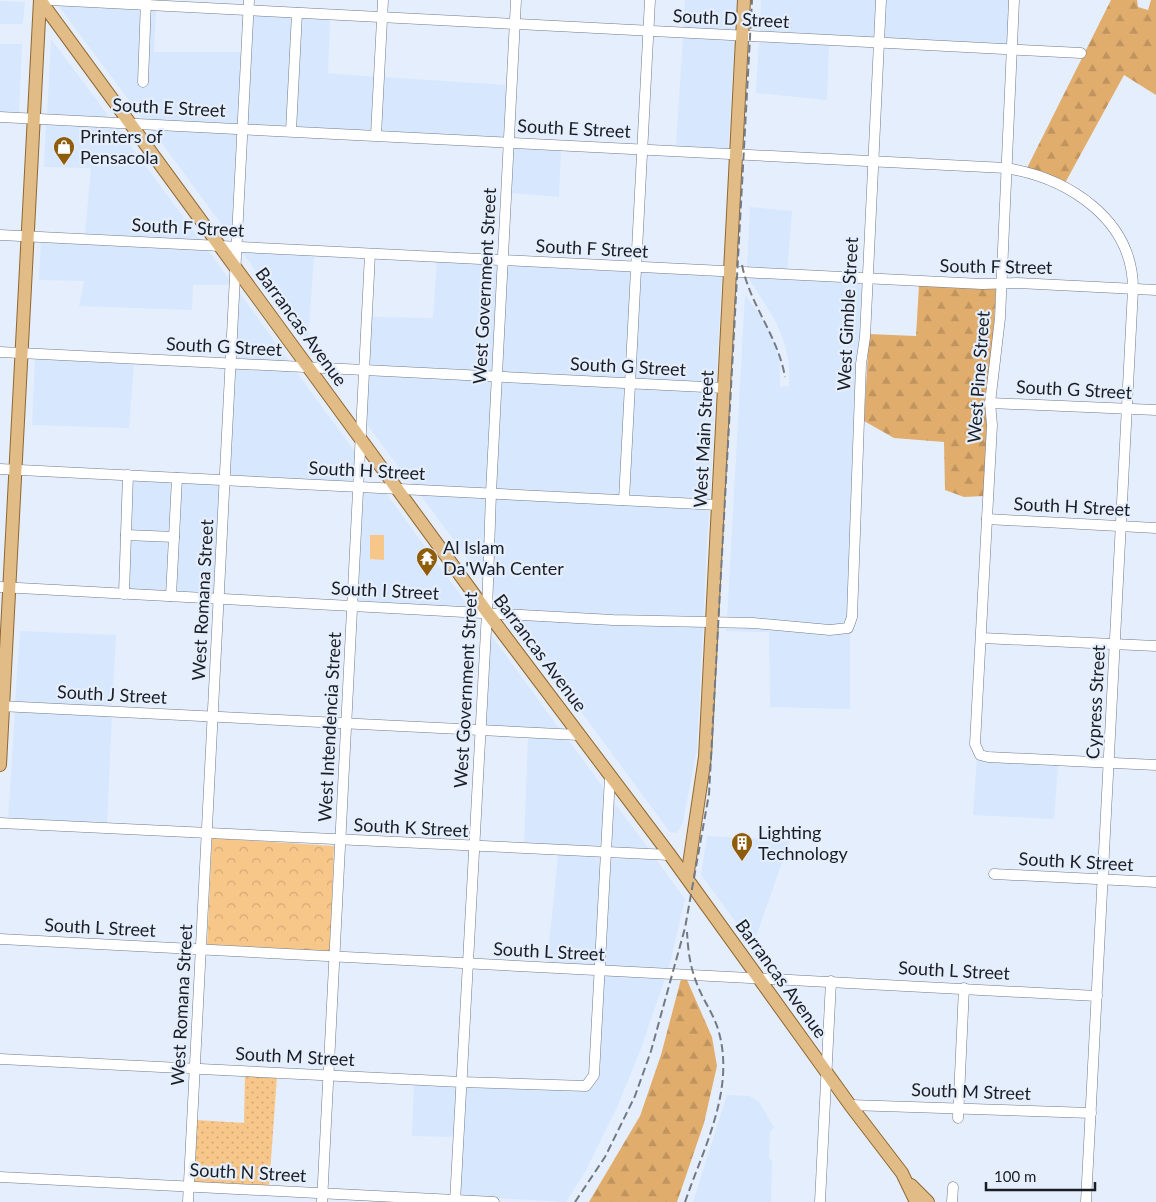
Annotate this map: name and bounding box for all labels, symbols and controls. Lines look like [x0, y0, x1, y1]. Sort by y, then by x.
street label: South D Street [672, 4, 790, 32]
street label: South E Street [112, 93, 227, 121]
street label: South E Street [517, 114, 632, 142]
place label: Printers of Pensacola [80, 125, 163, 168]
shop icon: Printers of Pensacola [52, 135, 76, 166]
street label: West Government Street [468, 187, 500, 385]
street label: South F Street [131, 213, 246, 241]
street label: South F Street [535, 234, 650, 262]
street label: West Gimble Street [832, 236, 862, 391]
street label: South F Street [939, 254, 1053, 278]
street label: Barrancas Avenue [251, 263, 352, 390]
street label: West Pine Street [962, 309, 994, 444]
street label: South G Street [165, 332, 283, 360]
street label: South G Street [569, 352, 687, 380]
street label: West Main Street [688, 369, 718, 508]
street label: South G Street [1015, 375, 1133, 403]
street label: South H Street [308, 456, 426, 484]
street label: South H Street [1013, 492, 1131, 520]
street label: West Romana Street [187, 518, 217, 681]
place label: Al Islam Da'Wah Center [443, 536, 564, 579]
temple icon: Al Islam Da'Wah Center [415, 546, 439, 577]
street label: South I Street [330, 576, 440, 604]
street label: Barrancas Avenue [489, 589, 592, 715]
street label: West Government Street [449, 591, 481, 789]
street label: West Intendencia Street [313, 631, 345, 823]
street label: Cypress Street [1081, 644, 1109, 760]
street label: South J Street [56, 680, 168, 708]
street label: South K Street [353, 813, 470, 841]
place label: Lighting Technology [758, 821, 849, 864]
building icon: Lighting Technology [730, 831, 754, 862]
street label: South K Street [1018, 847, 1135, 875]
street label: South L Street [44, 913, 157, 941]
street label: Barrancas Avenue [731, 915, 832, 1042]
street label: West Romana Street [166, 923, 196, 1086]
street label: South L Street [493, 937, 606, 965]
street label: South L Street [898, 956, 1011, 984]
street label: South M Street [235, 1042, 356, 1070]
street label: South M Street [911, 1078, 1032, 1104]
street label: South N Street [189, 1158, 307, 1186]
scale bar [986, 1160, 1095, 1192]
text: 100 m [994, 1167, 1036, 1185]

